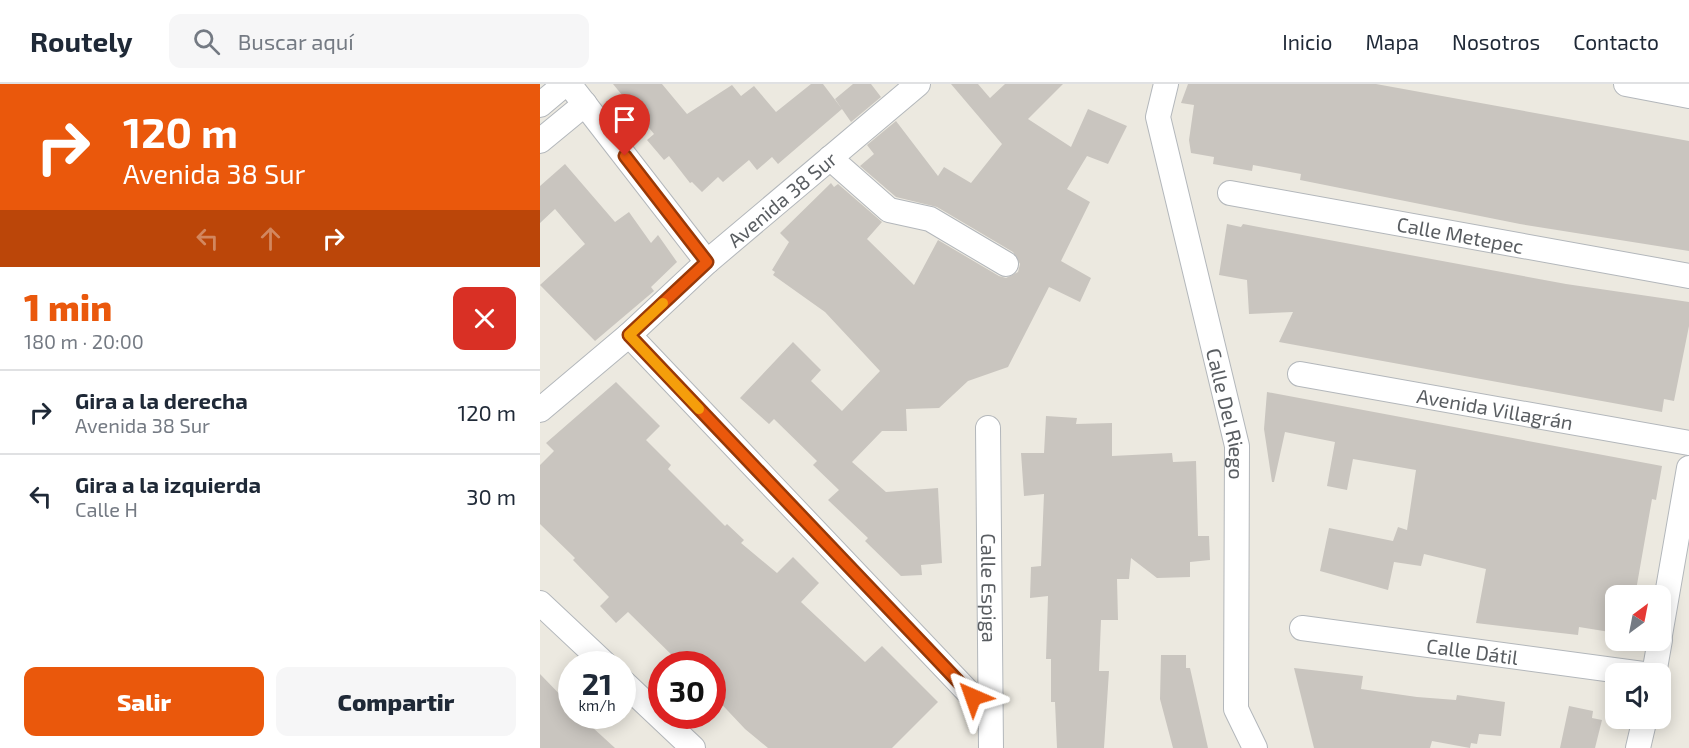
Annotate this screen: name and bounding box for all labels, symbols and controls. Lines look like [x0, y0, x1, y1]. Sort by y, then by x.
search box [169, 14, 589, 68]
text: Routely [30, 24, 133, 58]
icon: search [190, 25, 223, 58]
text: Buscar aquí [238, 28, 354, 54]
text: Inicio [1282, 29, 1332, 54]
text: Mapa [1365, 29, 1419, 54]
text: Nosotros [1452, 29, 1540, 54]
text: Contacto [1573, 29, 1659, 54]
pin [599, 94, 650, 156]
icon: arrive [608, 103, 641, 136]
text: 120 m [123, 106, 238, 156]
icon: right [24, 108, 102, 186]
street label: Avenida 38 Sur [722, 146, 841, 252]
text: Avenida 38 Sur [123, 157, 305, 189]
street label: Calle Metepec [1395, 211, 1526, 258]
icon: left [191, 222, 224, 255]
icon: ahead [254, 222, 287, 255]
icon: right [317, 222, 350, 255]
text: 1 min [24, 285, 112, 328]
button: close [453, 287, 516, 350]
text: 180 m · 20:00 [24, 329, 144, 353]
street label: Calle Del Riego [1202, 346, 1249, 480]
street label: Avenida Villagrán [1415, 383, 1575, 434]
text: Gira a la derecha [75, 387, 248, 413]
icon: right [24, 396, 57, 429]
text: 120 m [457, 399, 516, 425]
text: Avenida 38 Sur [75, 413, 210, 437]
text: Gira a la izquierda [75, 471, 261, 497]
icon: left [24, 480, 57, 513]
text: 30 m [466, 483, 516, 509]
text: Calle H [75, 497, 138, 521]
street label: Calle Espiga [977, 533, 1002, 643]
north arrow [1605, 585, 1671, 651]
map controls [1605, 585, 1671, 729]
street label: Calle Dátil [1425, 633, 1520, 669]
speed limit sign: 30 [648, 651, 726, 729]
button: sound [1605, 663, 1671, 729]
text: 21 [582, 665, 612, 701]
position arrow [941, 665, 1005, 729]
button: Salir [24, 667, 264, 736]
button: Compartir [276, 667, 516, 736]
text: km/h [578, 696, 616, 714]

